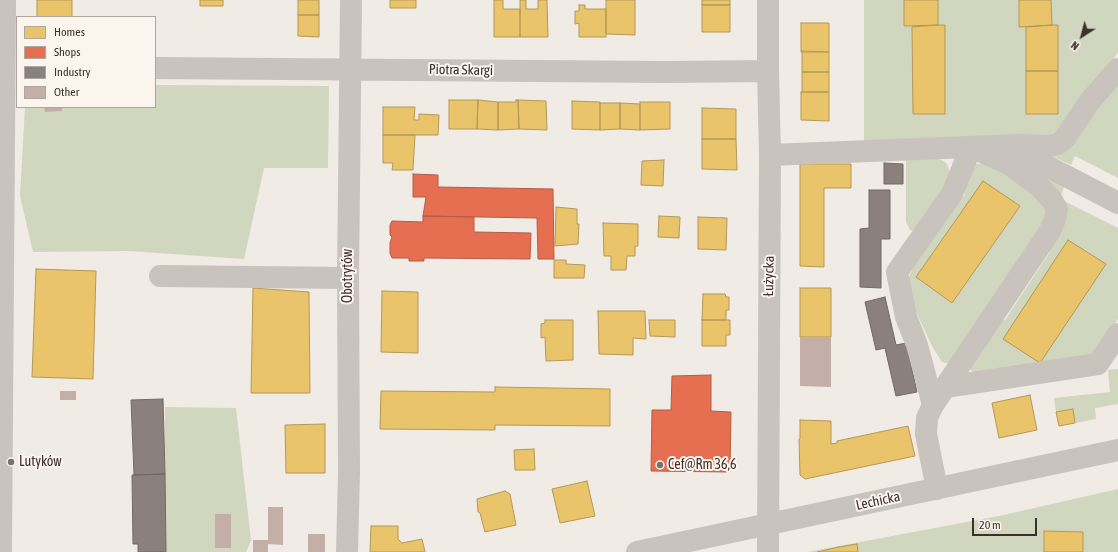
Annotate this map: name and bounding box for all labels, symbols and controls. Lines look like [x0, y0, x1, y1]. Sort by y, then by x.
legend [16, 16, 156, 108]
north arrow [1062, 16, 1102, 56]
text: Homes [54, 25, 85, 39]
text: N [1069, 39, 1081, 52]
text: Shops [54, 45, 80, 59]
street label: Piotra Skargi [429, 61, 493, 79]
text: Industry [54, 65, 91, 79]
text: Other [54, 85, 79, 99]
street label: Obotrytów [340, 249, 356, 303]
street label: Łużycka [760, 256, 778, 296]
place label: Lutyków [19, 454, 62, 470]
marker: Lutyków [6, 457, 16, 467]
place label: Cef@Rm 36,6 [668, 457, 737, 473]
marker: Cef@Rm 36,6 [655, 460, 665, 470]
street label: Lechicka [854, 488, 902, 514]
scale bar [974, 510, 1039, 536]
text: 20 m [979, 518, 1001, 532]

